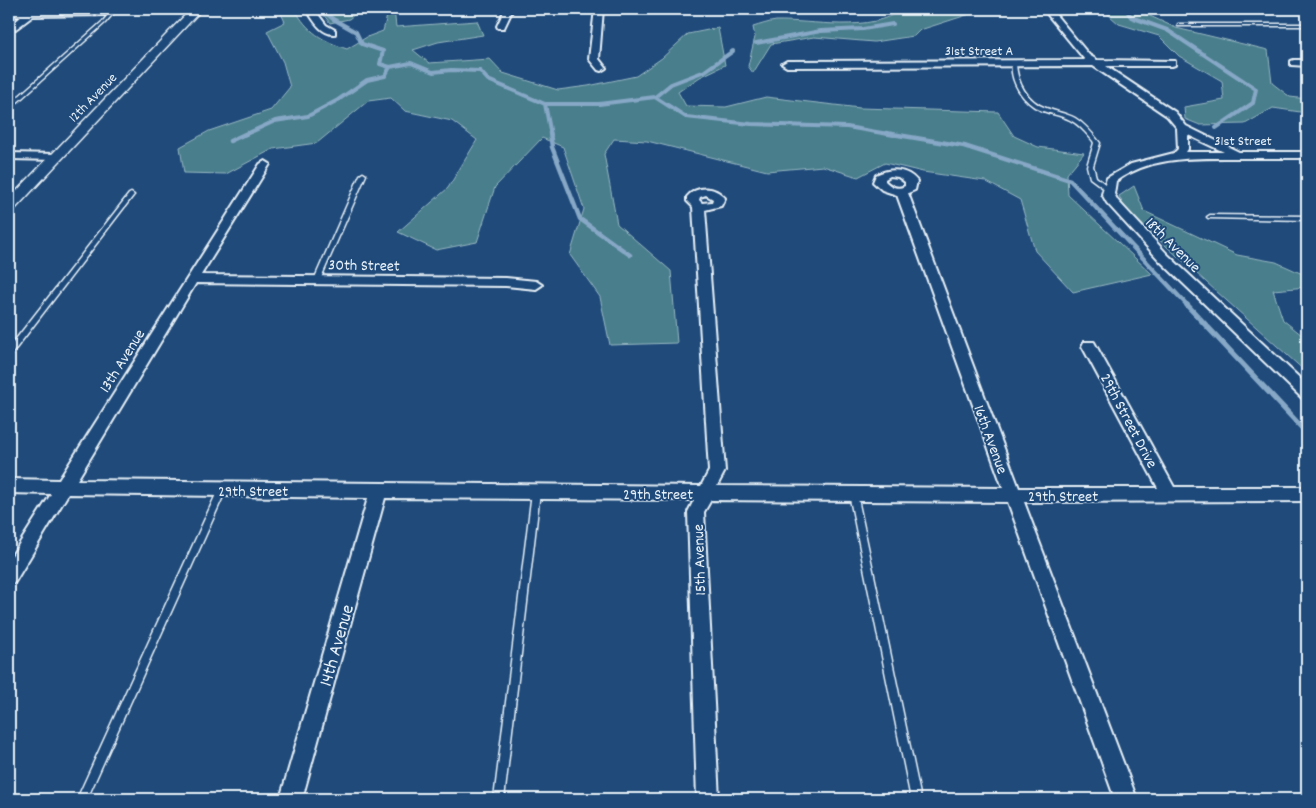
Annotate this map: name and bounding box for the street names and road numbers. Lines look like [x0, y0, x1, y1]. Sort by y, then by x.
street label: 31st Street A [945, 42, 1014, 62]
street label: 12th Avenue [65, 69, 122, 128]
street label: 31st Street [1214, 132, 1272, 152]
street label: 18th Avenue [1139, 213, 1205, 279]
street label: 30th Street [328, 254, 400, 279]
street label: 13th Avenue [94, 325, 152, 398]
street label: 29th Street Drive [1093, 370, 1162, 473]
street label: 16th Avenue [967, 402, 1013, 478]
street label: 29th Street [218, 481, 288, 504]
street label: 29th Street [623, 484, 693, 507]
street label: 29th Street [1028, 486, 1098, 509]
street label: 15th Avenue [688, 524, 713, 596]
street label: 14th Avenue [314, 602, 363, 690]

